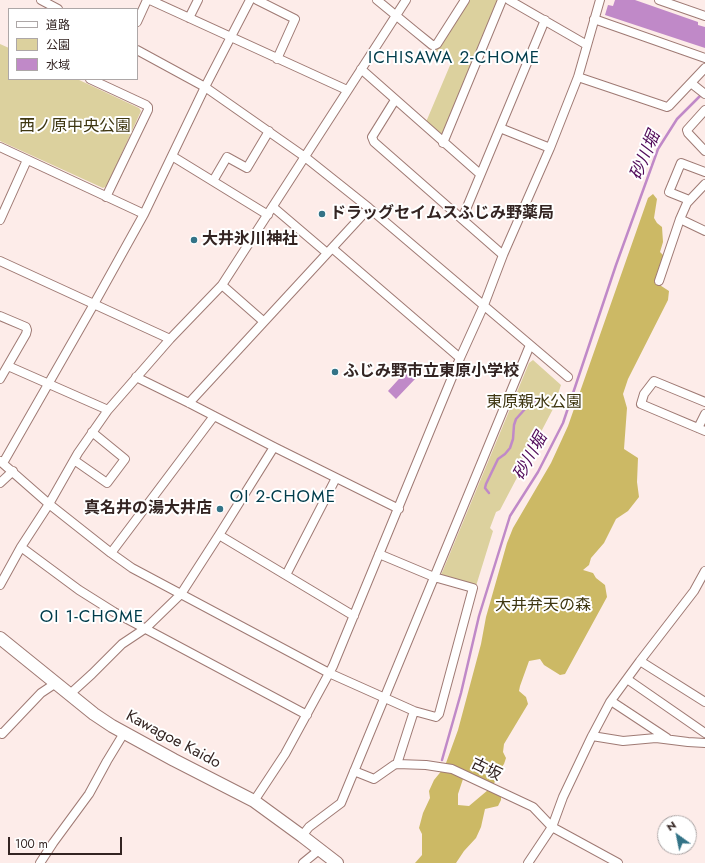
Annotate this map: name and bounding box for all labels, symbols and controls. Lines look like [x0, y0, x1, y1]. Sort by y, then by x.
legend [8, 8, 138, 80]
text: 道路 [46, 16, 70, 34]
text: 公園 [46, 36, 70, 54]
district label: ICHISAWA 2-CHOME [368, 49, 540, 69]
text: 水域 [46, 56, 70, 74]
park label: 西ノ原中央公園 [19, 117, 131, 137]
water label: 砂川堀 [627, 129, 665, 183]
place label: ドラッグセイムスふじみ野薬局 [330, 204, 554, 224]
marker: ドラッグセイムスふじみ野薬局 [317, 209, 327, 219]
place label: 大井氷川神社 [202, 230, 298, 250]
marker: 大井氷川神社 [189, 235, 199, 245]
place label: ふじみ野市立東原小学校 [343, 362, 519, 382]
marker: ふじみ野市立東原小学校 [330, 367, 340, 377]
park label: 東原親水公園 [486, 393, 582, 413]
water label: 砂川堀 [510, 430, 552, 484]
district label: OI 2-CHOME [230, 488, 336, 508]
place label: 真名井の湯大井店 [84, 499, 212, 519]
marker: 真名井の湯大井店 [215, 504, 225, 514]
park label: 大井弁天の森 [495, 596, 591, 616]
district label: OI 1-CHOME [40, 608, 144, 628]
street label: Kawagoe Kaido [122, 707, 224, 773]
street label: 古坂 [467, 754, 505, 786]
north arrow [657, 815, 697, 855]
text: N [663, 817, 679, 835]
scale bar [10, 829, 124, 855]
text: 100 m [15, 835, 48, 853]

